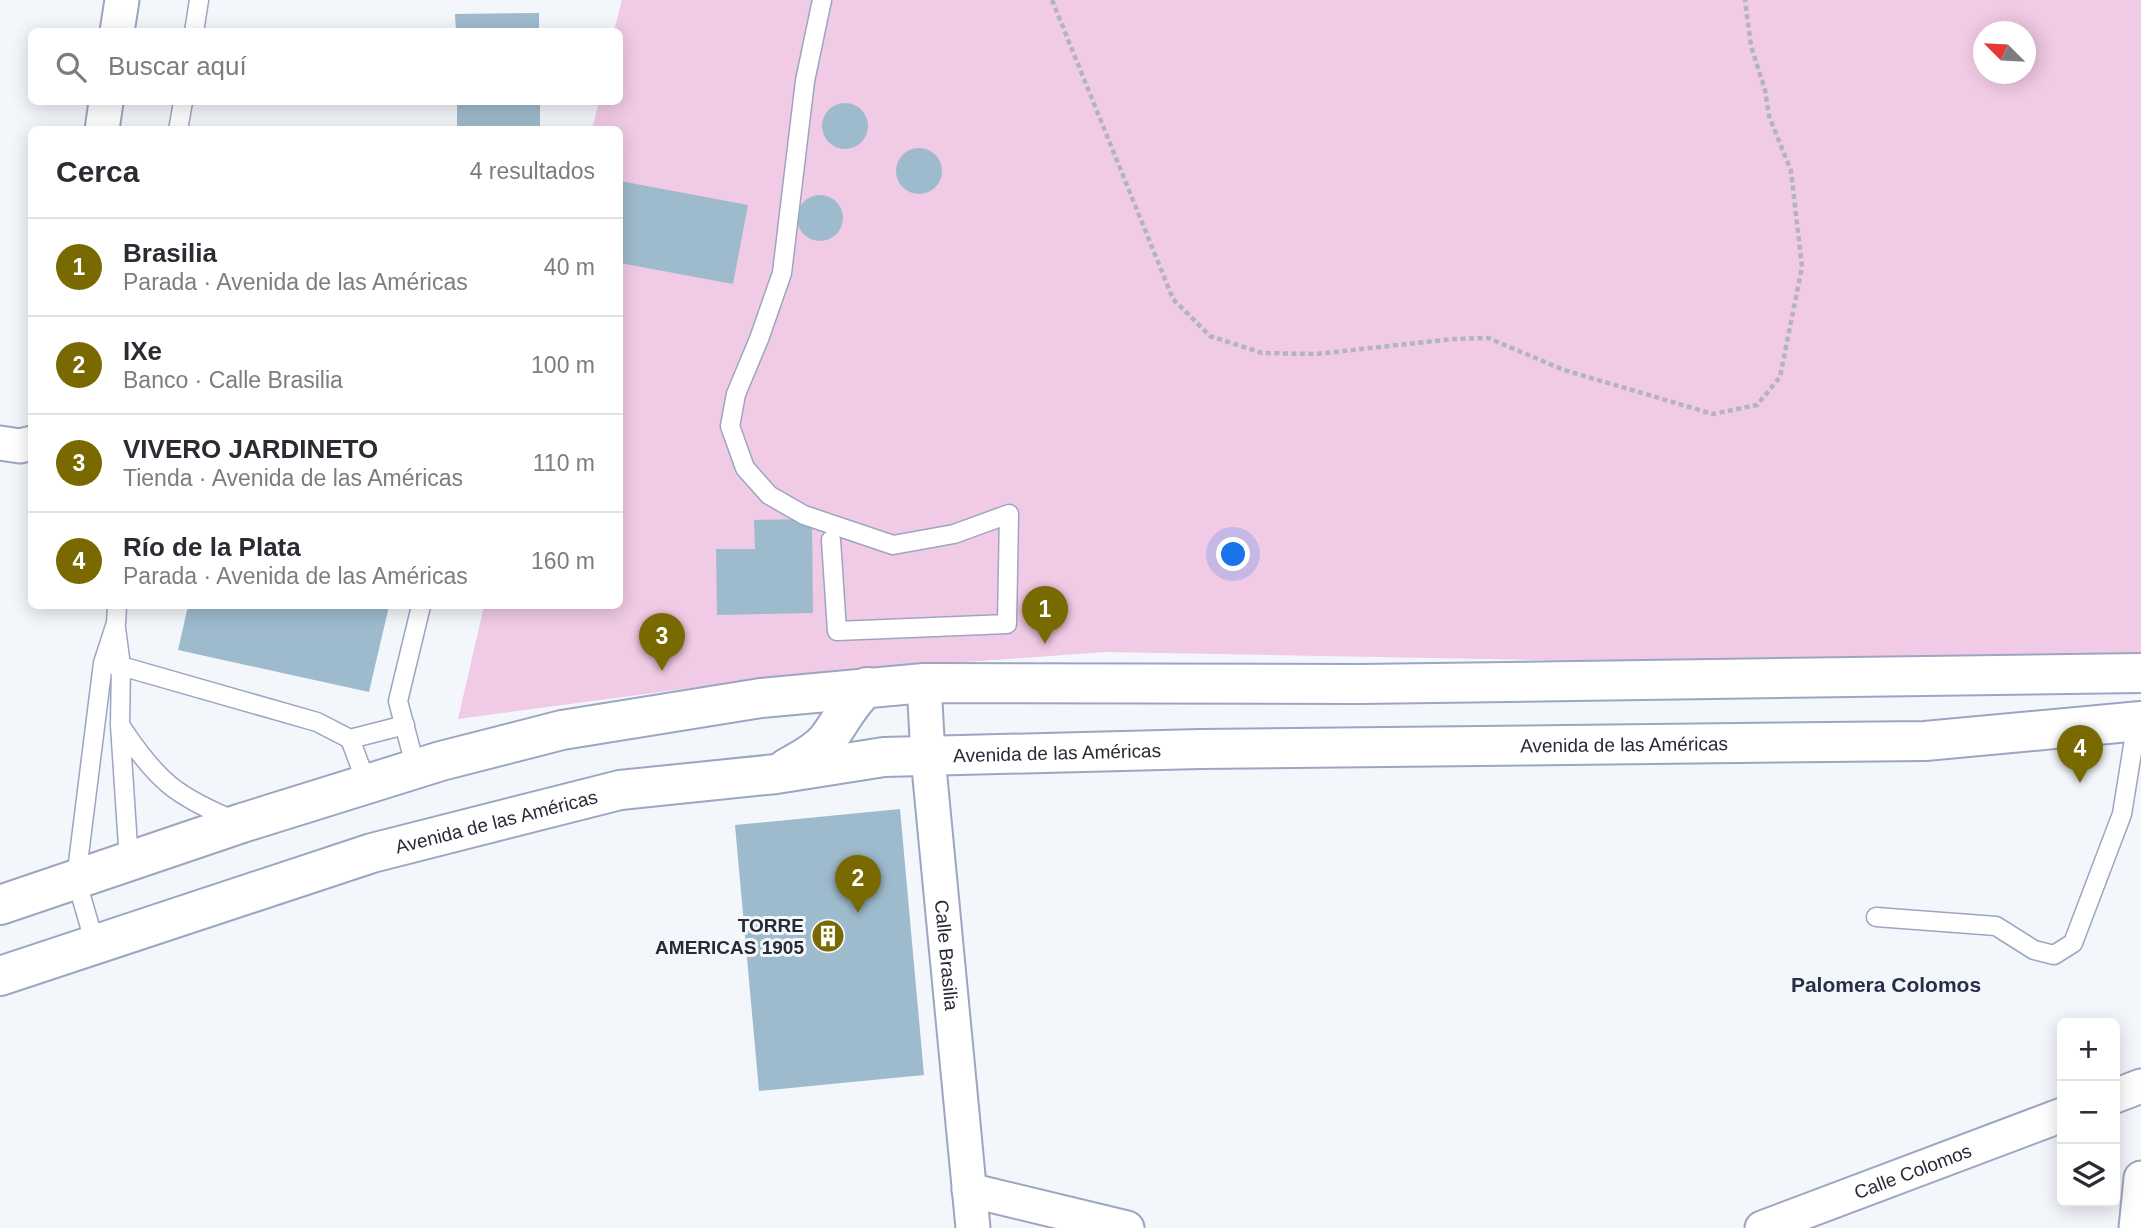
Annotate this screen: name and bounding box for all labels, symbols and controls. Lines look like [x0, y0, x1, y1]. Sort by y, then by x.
north arrow [1973, 21, 2036, 84]
search box [28, 28, 623, 105]
icon: search [52, 48, 90, 86]
text: Buscar aquí [108, 51, 247, 81]
text: Cerca [56, 155, 139, 188]
text: 4 resultados [470, 158, 595, 184]
text: Brasilia [123, 238, 217, 268]
text: 1 [73, 254, 85, 280]
text: 40 m [544, 254, 595, 280]
text: Parada · Avenida de las Américas [123, 269, 468, 295]
text: IXe [123, 336, 162, 366]
text: 2 [73, 352, 85, 378]
text: 100 m [531, 352, 595, 378]
text: Banco · Calle Brasilia [123, 367, 343, 393]
text: VIVERO JARDINETO [123, 434, 378, 464]
text: 3 [73, 450, 85, 476]
text: 110 m [533, 450, 595, 476]
text: Tienda · Avenida de las Américas [123, 465, 463, 491]
text: Río de la Plata [123, 532, 301, 562]
your location [1216, 537, 1250, 571]
text: 4 [73, 548, 85, 574]
text: 160 m [531, 548, 595, 574]
text: Parada · Avenida de las Américas [123, 563, 468, 589]
pin: 1 [1022, 586, 1068, 644]
pin: 3 [639, 613, 685, 671]
pin: 4 [2057, 725, 2103, 783]
street label: Avenida de las Américas [1520, 733, 1728, 756]
street label: Avenida de las Américas [953, 740, 1161, 766]
street label: Avenida de las Américas [393, 786, 600, 858]
pin: 2 [835, 855, 881, 913]
street label: Calle Brasilia [931, 899, 962, 1012]
place label: TORRE AMERICAS 1905 [655, 915, 804, 958]
building icon: TORRE AMERICAS 1905 [809, 917, 847, 955]
district label: Palomera Colomos [1791, 973, 1981, 996]
map controls [2057, 1018, 2120, 1207]
button: + [2057, 1018, 2120, 1081]
button: − [2057, 1081, 2120, 1144]
street label: Calle Colomos [1851, 1140, 1974, 1203]
button: layers [2057, 1144, 2120, 1207]

